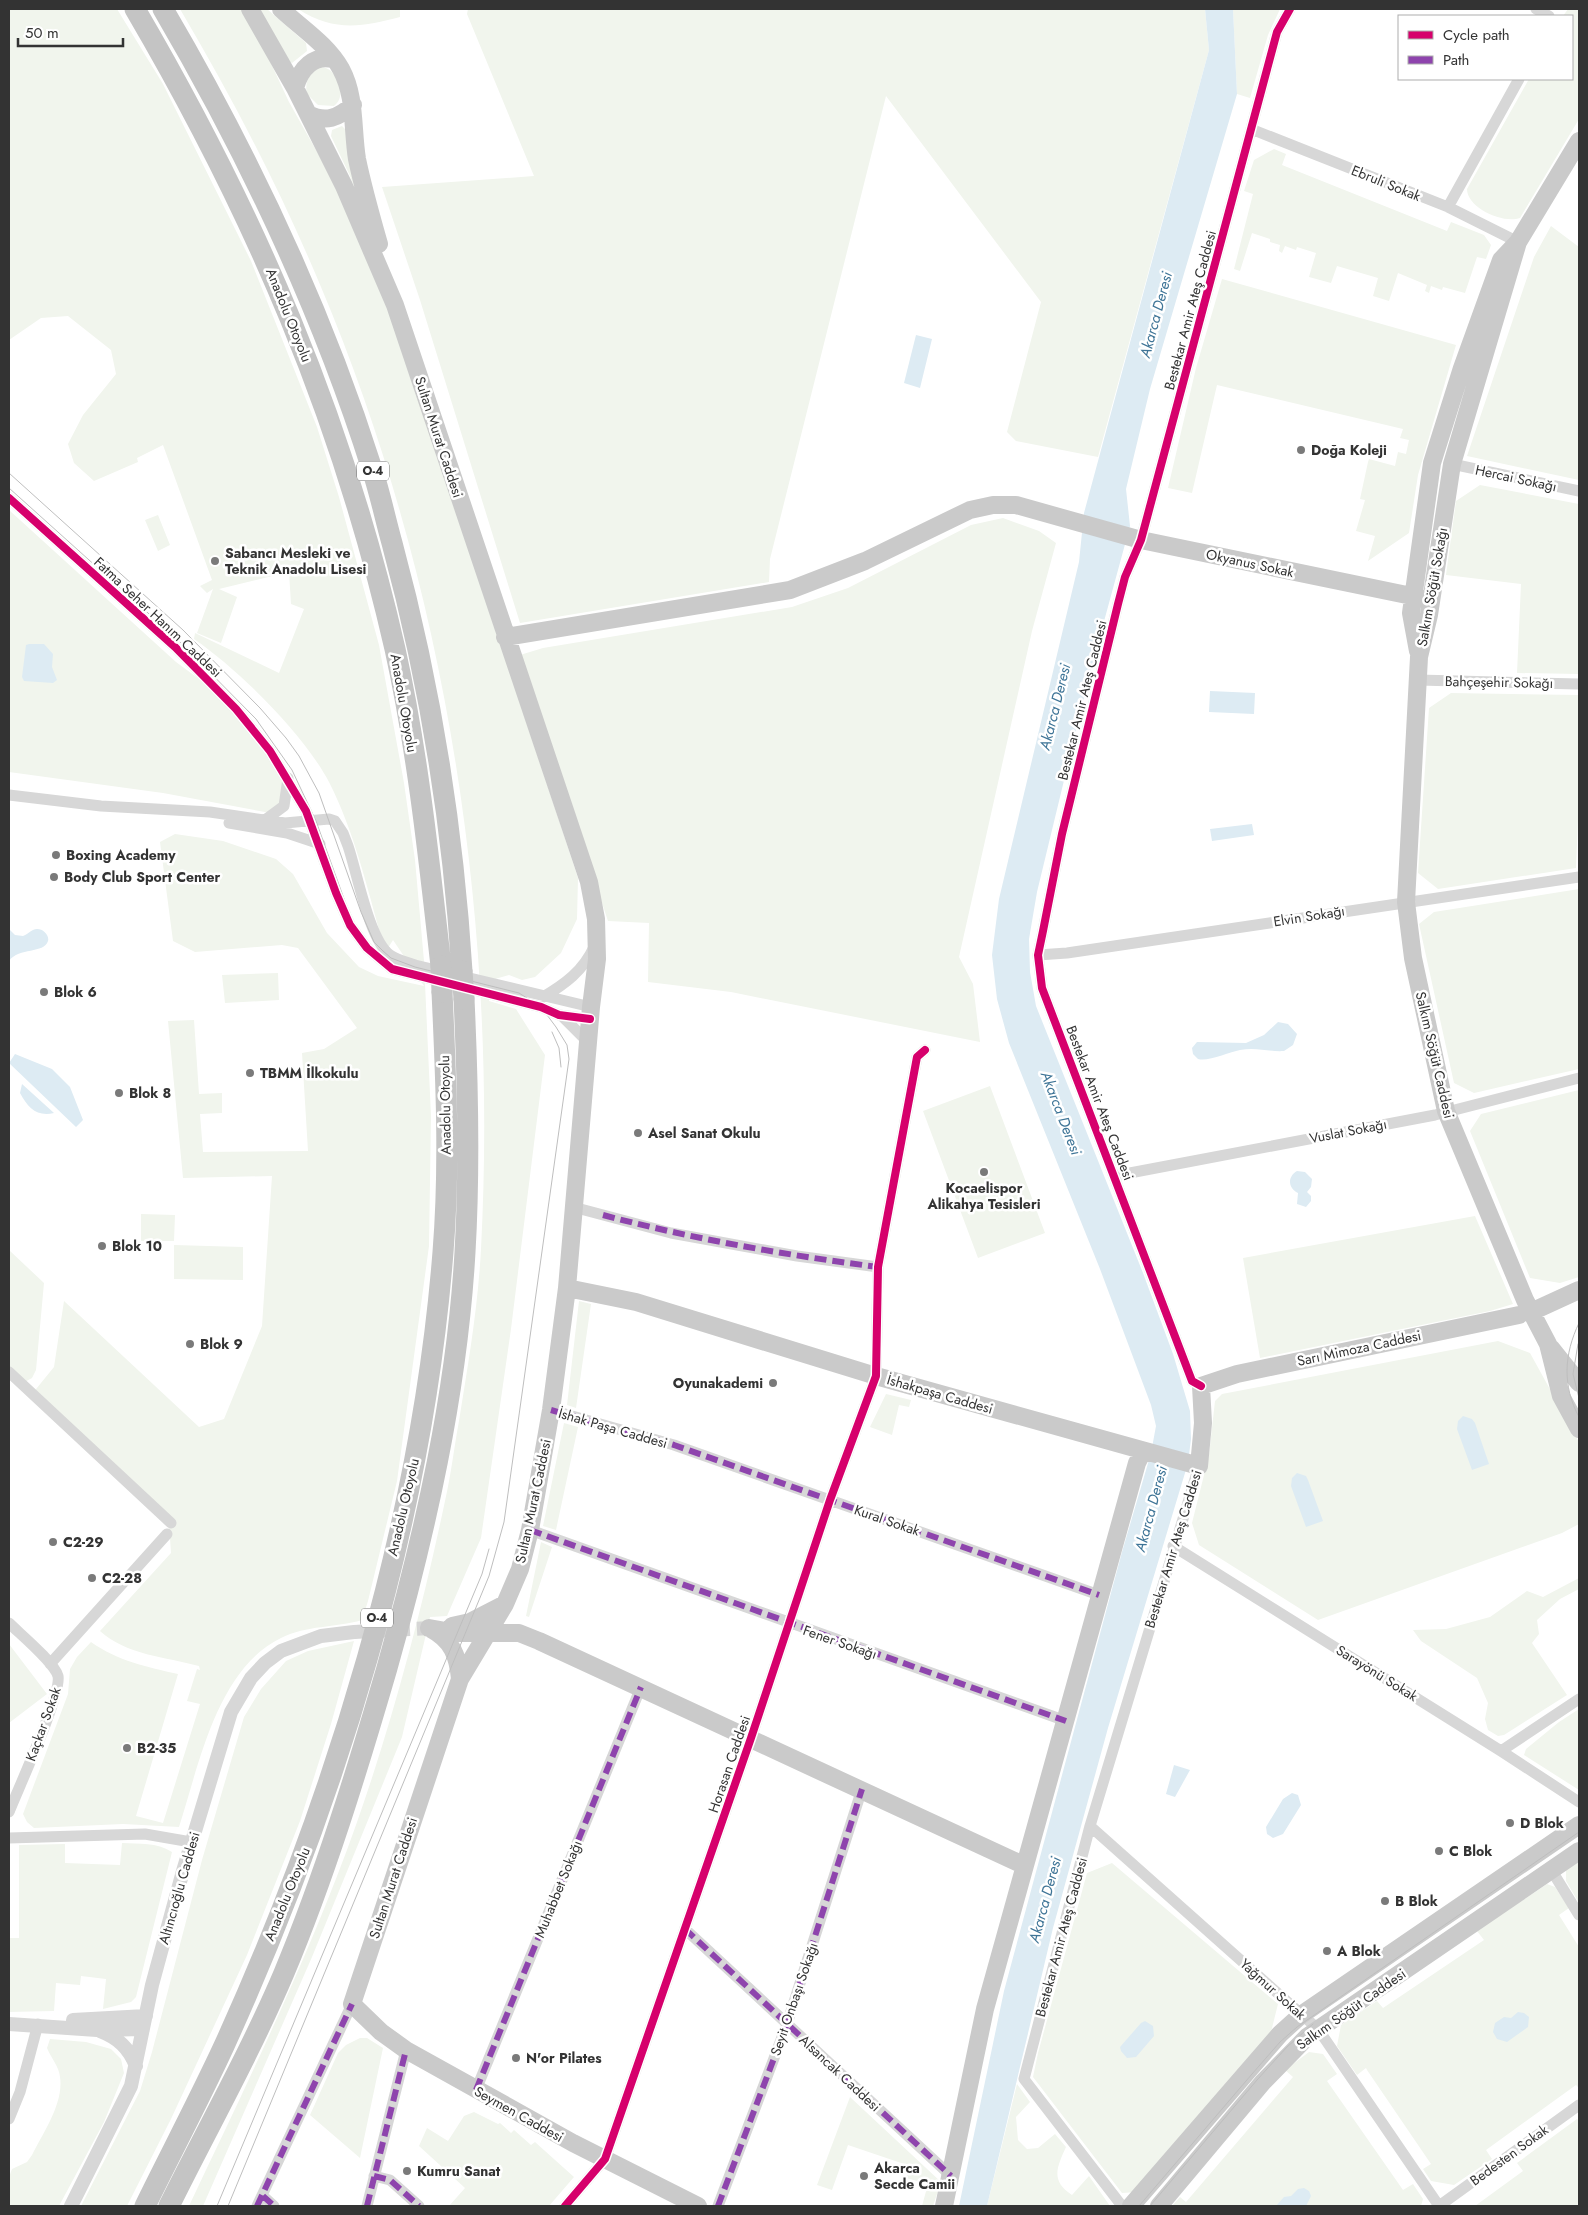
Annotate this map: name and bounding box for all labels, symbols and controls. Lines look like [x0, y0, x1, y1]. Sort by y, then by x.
scale bar [18, 15, 122, 47]
legend [1398, 15, 1573, 80]
text: 50 m [25, 22, 59, 44]
text: Cycle path [1443, 24, 1510, 46]
text: Path [1443, 49, 1469, 71]
street label: Ebruli Sokak [1348, 160, 1424, 206]
street label: Bestekar Amir Ateş Caddesi [1159, 228, 1221, 392]
street label: Anadolu Otoyolu [261, 265, 317, 365]
water label: Akarca Deresi [1134, 269, 1178, 361]
street label: Sultan Murat Caddesi [410, 374, 468, 500]
place label: Doğa Koleji [1311, 440, 1387, 460]
marker: Doğa Koleji [1295, 444, 1307, 456]
street label: Hercai Sokağı [1473, 460, 1559, 496]
road number: O-4 [357, 462, 389, 481]
street label: Salkım Söğüt Sokağı [1412, 526, 1452, 648]
place label: Sabancı Mesleki ve Teknik Anadolu Lisesi [225, 543, 367, 579]
street label: Okyanus Sokak [1204, 544, 1297, 582]
street label: Fatma Seher Hanım Caddesi [90, 552, 226, 682]
marker: Sabancı Mesleki ve Teknik Anadolu Lisesi [209, 555, 221, 567]
street label: Bestekar Amir Ateş Caddesi [1052, 618, 1112, 782]
street label: Anadolu Otoyolu [385, 652, 423, 754]
water label: Akarca Deresi [1033, 661, 1076, 753]
street label: Bahçeşehir Sokağı [1445, 671, 1553, 693]
place label: Boxing Academy [66, 845, 176, 865]
marker: Boxing Academy [50, 849, 62, 861]
place label: Body Club Sport Center [64, 867, 221, 887]
marker: Body Club Sport Center [48, 871, 60, 883]
street label: Elvin Sokağı [1272, 900, 1346, 932]
place label: Blok 6 [54, 982, 97, 1002]
marker: Blok 6 [38, 986, 50, 998]
street label: Salkım Söğüt Caddesi [1411, 990, 1459, 1120]
street label: Bestekar Amir Ateş Caddesi [1061, 1023, 1139, 1183]
street label: Anadolu Otoyolu [434, 1055, 456, 1155]
place label: TBMM İlkokulu [260, 1063, 359, 1083]
marker: TBMM İlkokulu [244, 1067, 256, 1079]
water label: Akarca Deresi [1035, 1067, 1087, 1158]
place label: Blok 8 [129, 1083, 172, 1103]
marker: Blok 8 [113, 1087, 125, 1099]
street label: Vuslat Sokağı [1308, 1114, 1388, 1148]
place label: Asel Sanat Okulu [647, 1123, 761, 1143]
marker: Asel Sanat Okulu [632, 1127, 644, 1139]
marker: Kocaelispor Alikahya Tesisleri [978, 1166, 990, 1178]
place label: Kocaelispor Alikahya Tesisleri [926, 1178, 1041, 1214]
place label: Blok 10 [112, 1236, 162, 1256]
marker: Blok 10 [96, 1240, 108, 1252]
street label: Sarı Mimoza Caddesi [1295, 1325, 1423, 1371]
place label: Blok 9 [200, 1334, 243, 1354]
marker: Blok 9 [184, 1338, 196, 1350]
street label: İshakpaşa Caddesi [885, 1369, 995, 1419]
place label: Oyunakademi [673, 1373, 763, 1393]
marker: Oyunakademi [767, 1377, 779, 1389]
street label: İshak Paşa Caddesi [556, 1403, 670, 1453]
street label: Sultan Murat Caddesi [510, 1437, 556, 1565]
street label: Anadolu Otoyolu [382, 1456, 424, 1558]
water label: Akarca Deresi [1129, 1463, 1173, 1555]
street label: Bestekar Amir Ateş Caddesi [1139, 1467, 1207, 1631]
street label: Kural Sokak [852, 1499, 923, 1541]
place label: C2-29 [63, 1532, 104, 1552]
marker: C2-29 [47, 1536, 59, 1548]
place label: C2-28 [102, 1568, 142, 1588]
marker: C2-28 [86, 1572, 98, 1584]
road number: O-4 [361, 1609, 393, 1628]
street label: Fener Sokağı [800, 1620, 880, 1664]
street label: Sarayönü Sokak [1332, 1640, 1422, 1706]
street label: Kaçkar Sokak [20, 1683, 66, 1764]
street label: Horasan Caddesi [703, 1713, 755, 1815]
place label: B2-35 [137, 1738, 176, 1758]
marker: B2-35 [121, 1742, 133, 1754]
place label: D Blok [1520, 1813, 1564, 1833]
street label: Sultan Murat Caddesi [364, 1815, 422, 1941]
marker: D Blok [1504, 1817, 1516, 1829]
street label: Altıncıoğlu Caddesi [153, 1829, 205, 1947]
street label: Muhabbet Sokağı [529, 1837, 587, 1941]
place label: C Blok [1449, 1841, 1492, 1861]
street label: Anadolu Otoyolu [259, 1844, 315, 1944]
marker: C Blok [1433, 1845, 1445, 1857]
water label: Akarca Deresi [1023, 1854, 1067, 1946]
street label: Bestekar Amir Ateş Caddesi [1030, 1855, 1092, 2019]
place label: B Blok [1395, 1891, 1438, 1911]
marker: B Blok [1379, 1895, 1391, 1907]
street label: Seyit Onbaşı Sokağı [765, 1940, 823, 2058]
place label: A Blok [1336, 1941, 1381, 1961]
marker: A Blok [1321, 1945, 1333, 1957]
street label: Yağmur Sokak [1236, 1954, 1311, 2025]
street label: Salkım Söğüt Caddesi [1292, 1964, 1410, 2054]
street label: Alsancak Caddesi [795, 2030, 885, 2116]
place label: N'or Pilates [526, 2048, 602, 2068]
marker: N'or Pilates [510, 2052, 522, 2064]
street label: Seymen Caddesi [471, 2081, 567, 2147]
street label: Bedesten Sokak [1466, 2119, 1553, 2190]
place label: Akarca Secde Camii [873, 2158, 955, 2194]
place label: Kumru Sanat [417, 2161, 501, 2181]
marker: Kumru Sanat [401, 2165, 413, 2177]
marker: Akarca Secde Camii [858, 2170, 870, 2182]

